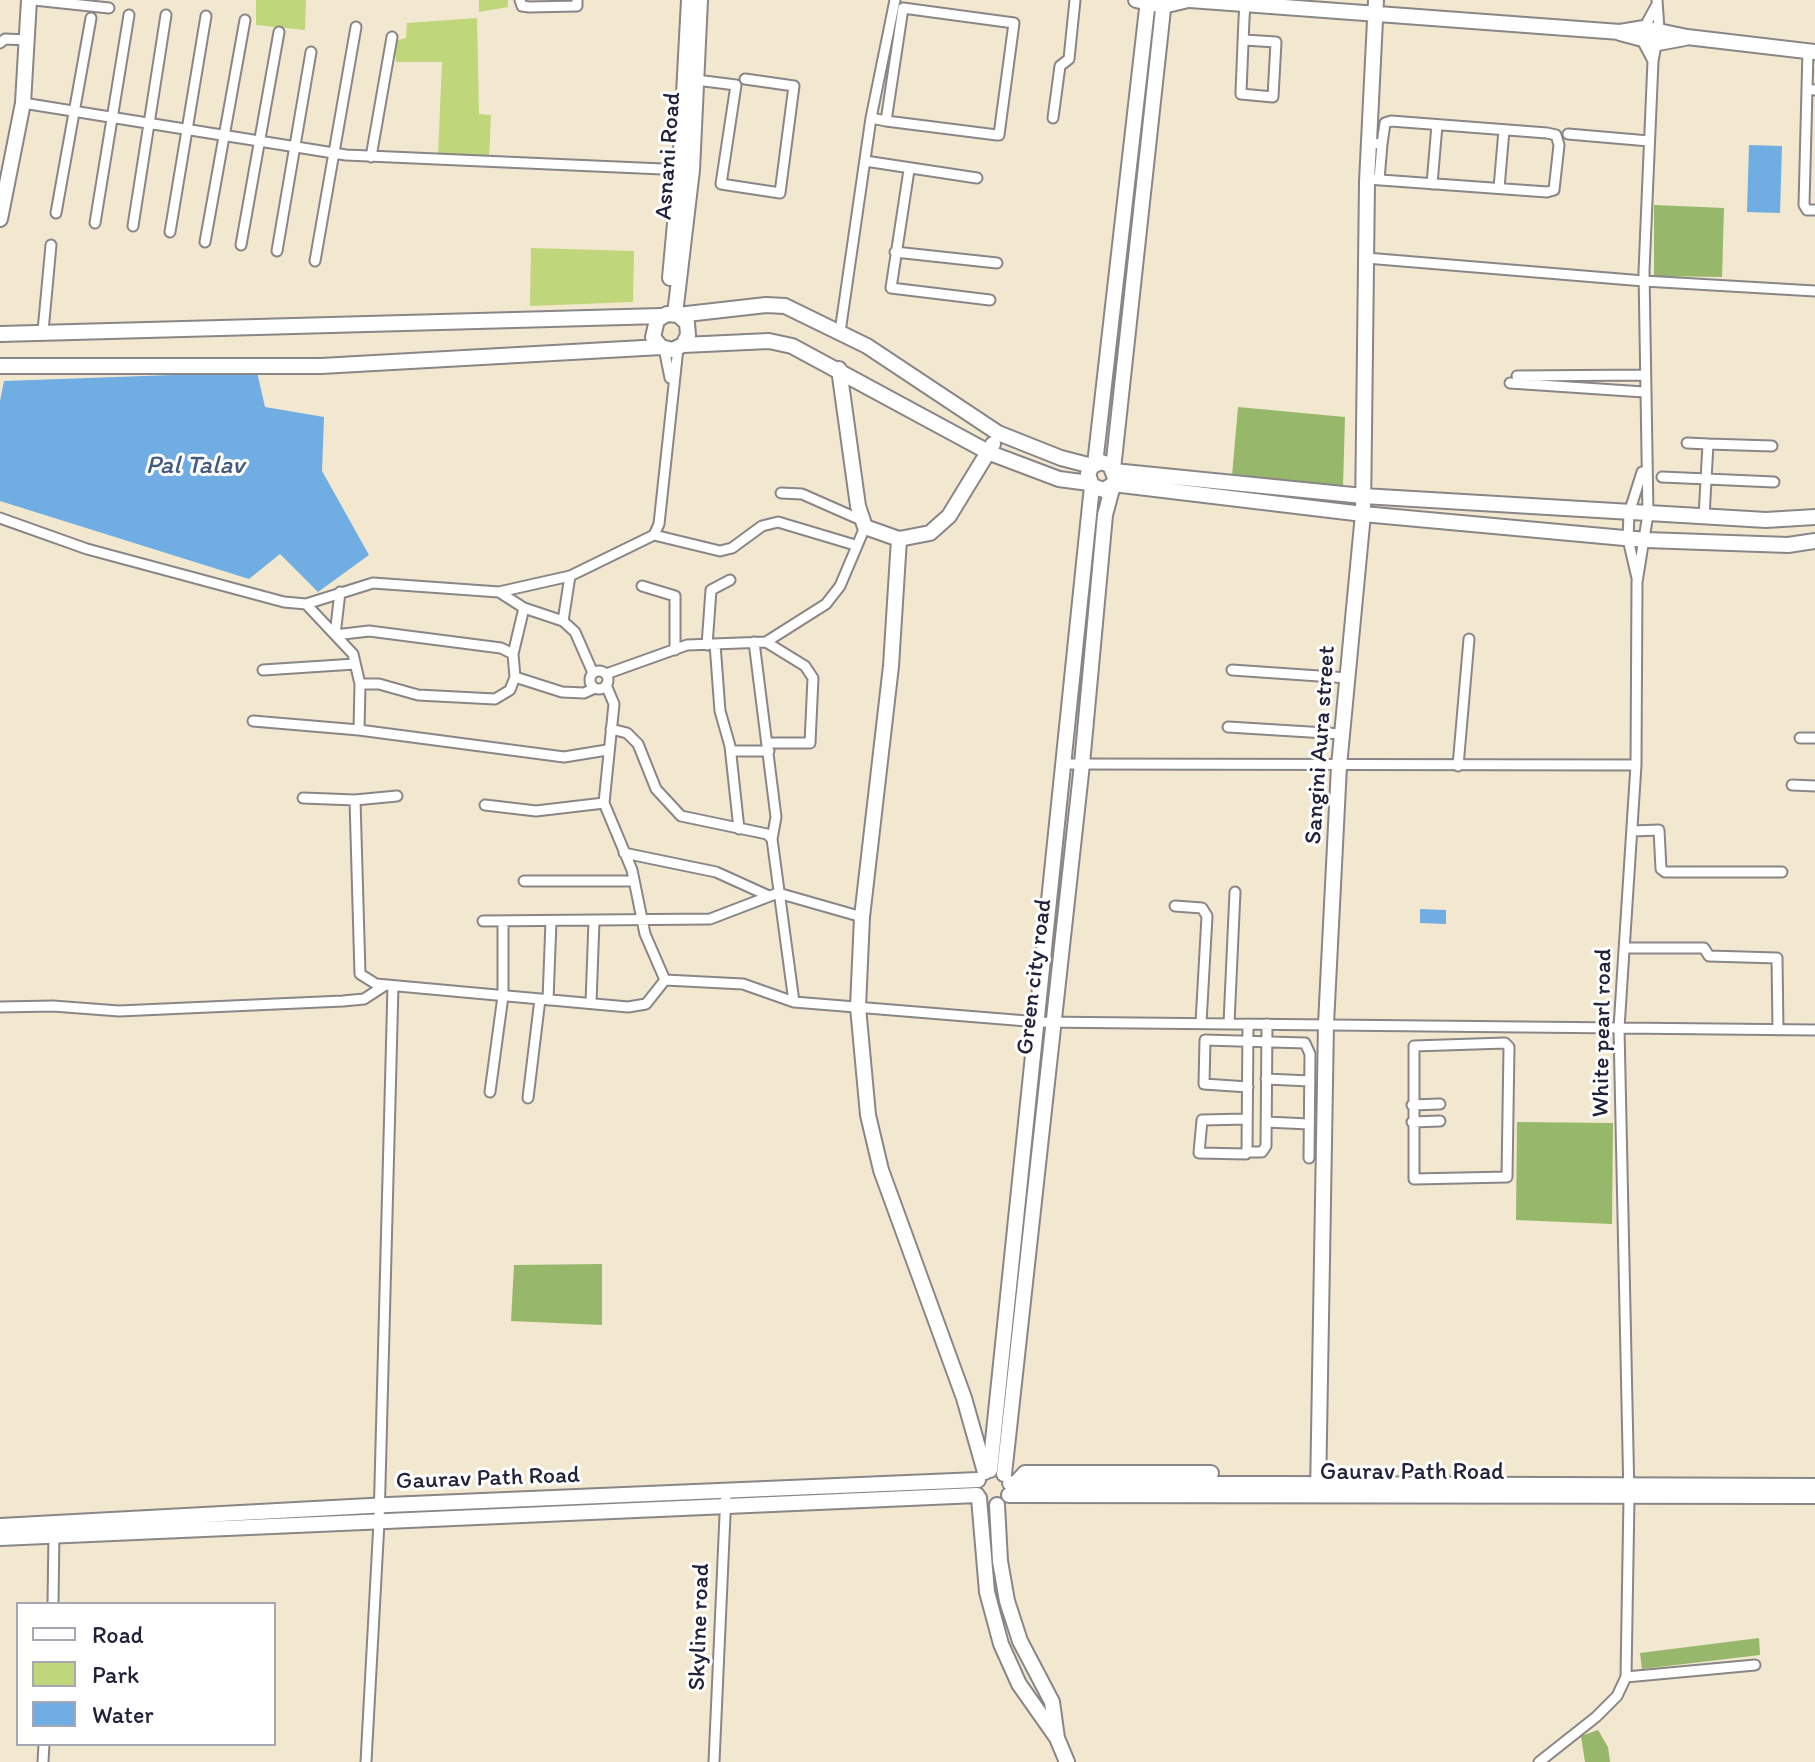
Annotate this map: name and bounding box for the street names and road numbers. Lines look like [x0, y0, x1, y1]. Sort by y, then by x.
street label: Asnani Road [650, 91, 688, 221]
street label: Sangini Aura street [1300, 645, 1342, 845]
street label: Green city road [1011, 897, 1059, 1057]
street label: White pearl road [1587, 948, 1619, 1118]
street label: Gaurav Path Road [1320, 1459, 1504, 1487]
street label: Gaurav Path Road [395, 1461, 581, 1497]
street label: Skyline road [683, 1563, 717, 1691]

